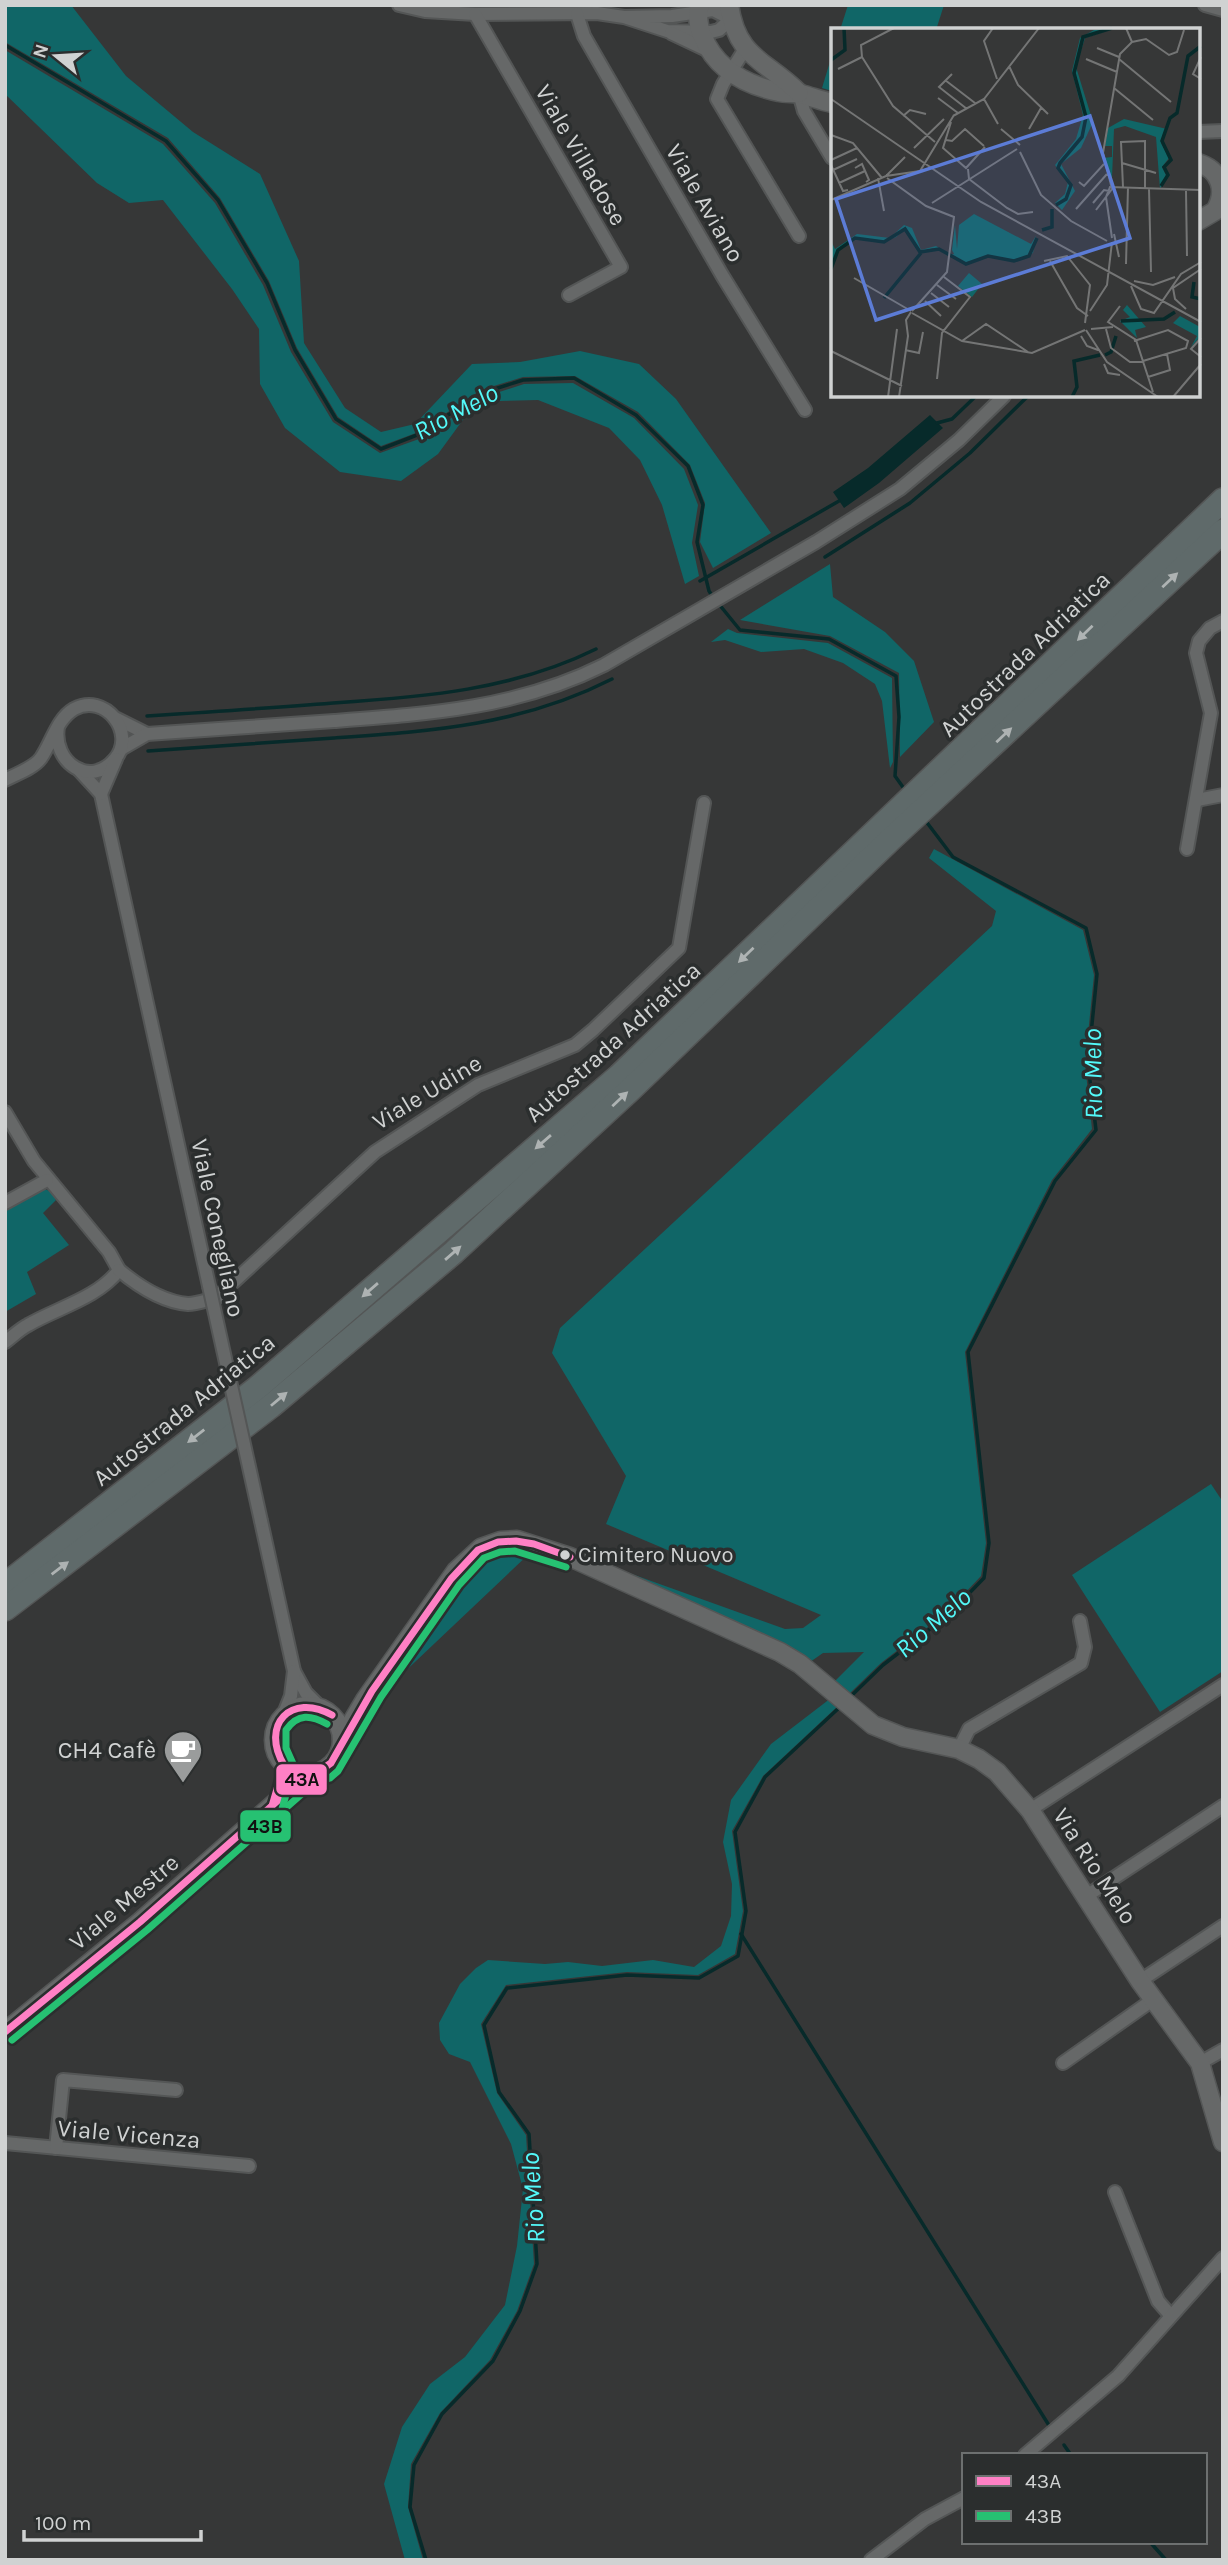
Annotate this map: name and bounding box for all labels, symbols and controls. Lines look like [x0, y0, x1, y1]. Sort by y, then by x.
north arrow [21, 21, 91, 91]
inset map [831, 28, 1200, 397]
text: N [28, 41, 53, 61]
street label: Viale Villadose [529, 80, 633, 230]
street label: Viale Aviano [660, 139, 750, 267]
water label: Rio Melo [409, 377, 504, 447]
street label: Autostrada Adriatica [934, 565, 1116, 743]
one-way arrow [1161, 572, 1178, 588]
one-way arrow [1077, 624, 1094, 641]
one-way arrow [995, 728, 1012, 744]
one-way arrow [737, 947, 755, 963]
street label: Autostrada Adriatica [520, 956, 706, 1128]
water label: Rio Melo [1077, 1028, 1109, 1120]
street label: Viale Udine [367, 1048, 487, 1136]
one-way arrow [611, 1091, 628, 1107]
one-way arrow [534, 1134, 551, 1149]
street label: Viale Conegliano [185, 1136, 251, 1320]
one-way arrow [444, 1245, 462, 1261]
one-way arrow [362, 1282, 379, 1298]
street label: Autostrada Adriatica [87, 1328, 281, 1492]
one-way arrow [270, 1392, 288, 1407]
one-way arrow [187, 1429, 205, 1444]
place label: Cimitero Nuovo [578, 1542, 733, 1568]
marker: Cimitero Nuovo [558, 1548, 572, 1562]
one-way arrow [50, 1560, 68, 1575]
water label: Rio Melo [889, 1581, 978, 1665]
cafe icon: CH4 Cafè [162, 1729, 204, 1784]
place label: CH4 Cafè [58, 1736, 156, 1764]
line badge: 43A [275, 1763, 328, 1796]
text: 43A [284, 1769, 320, 1791]
street label: Via Rio Melo [1047, 1803, 1143, 1929]
line badge: 43B [239, 1809, 292, 1843]
text: 43B [247, 1816, 283, 1838]
street label: Viale Mestre [64, 1848, 184, 1956]
street label: Viale Vicenza [57, 2114, 201, 2154]
water label: Rio Melo [514, 2151, 552, 2244]
legend [962, 2453, 1207, 2544]
text: 43A [1025, 2469, 1061, 2493]
scale bar [24, 2498, 201, 2542]
text: 43B [1025, 2504, 1062, 2528]
text: 100 m [35, 2511, 92, 2535]

